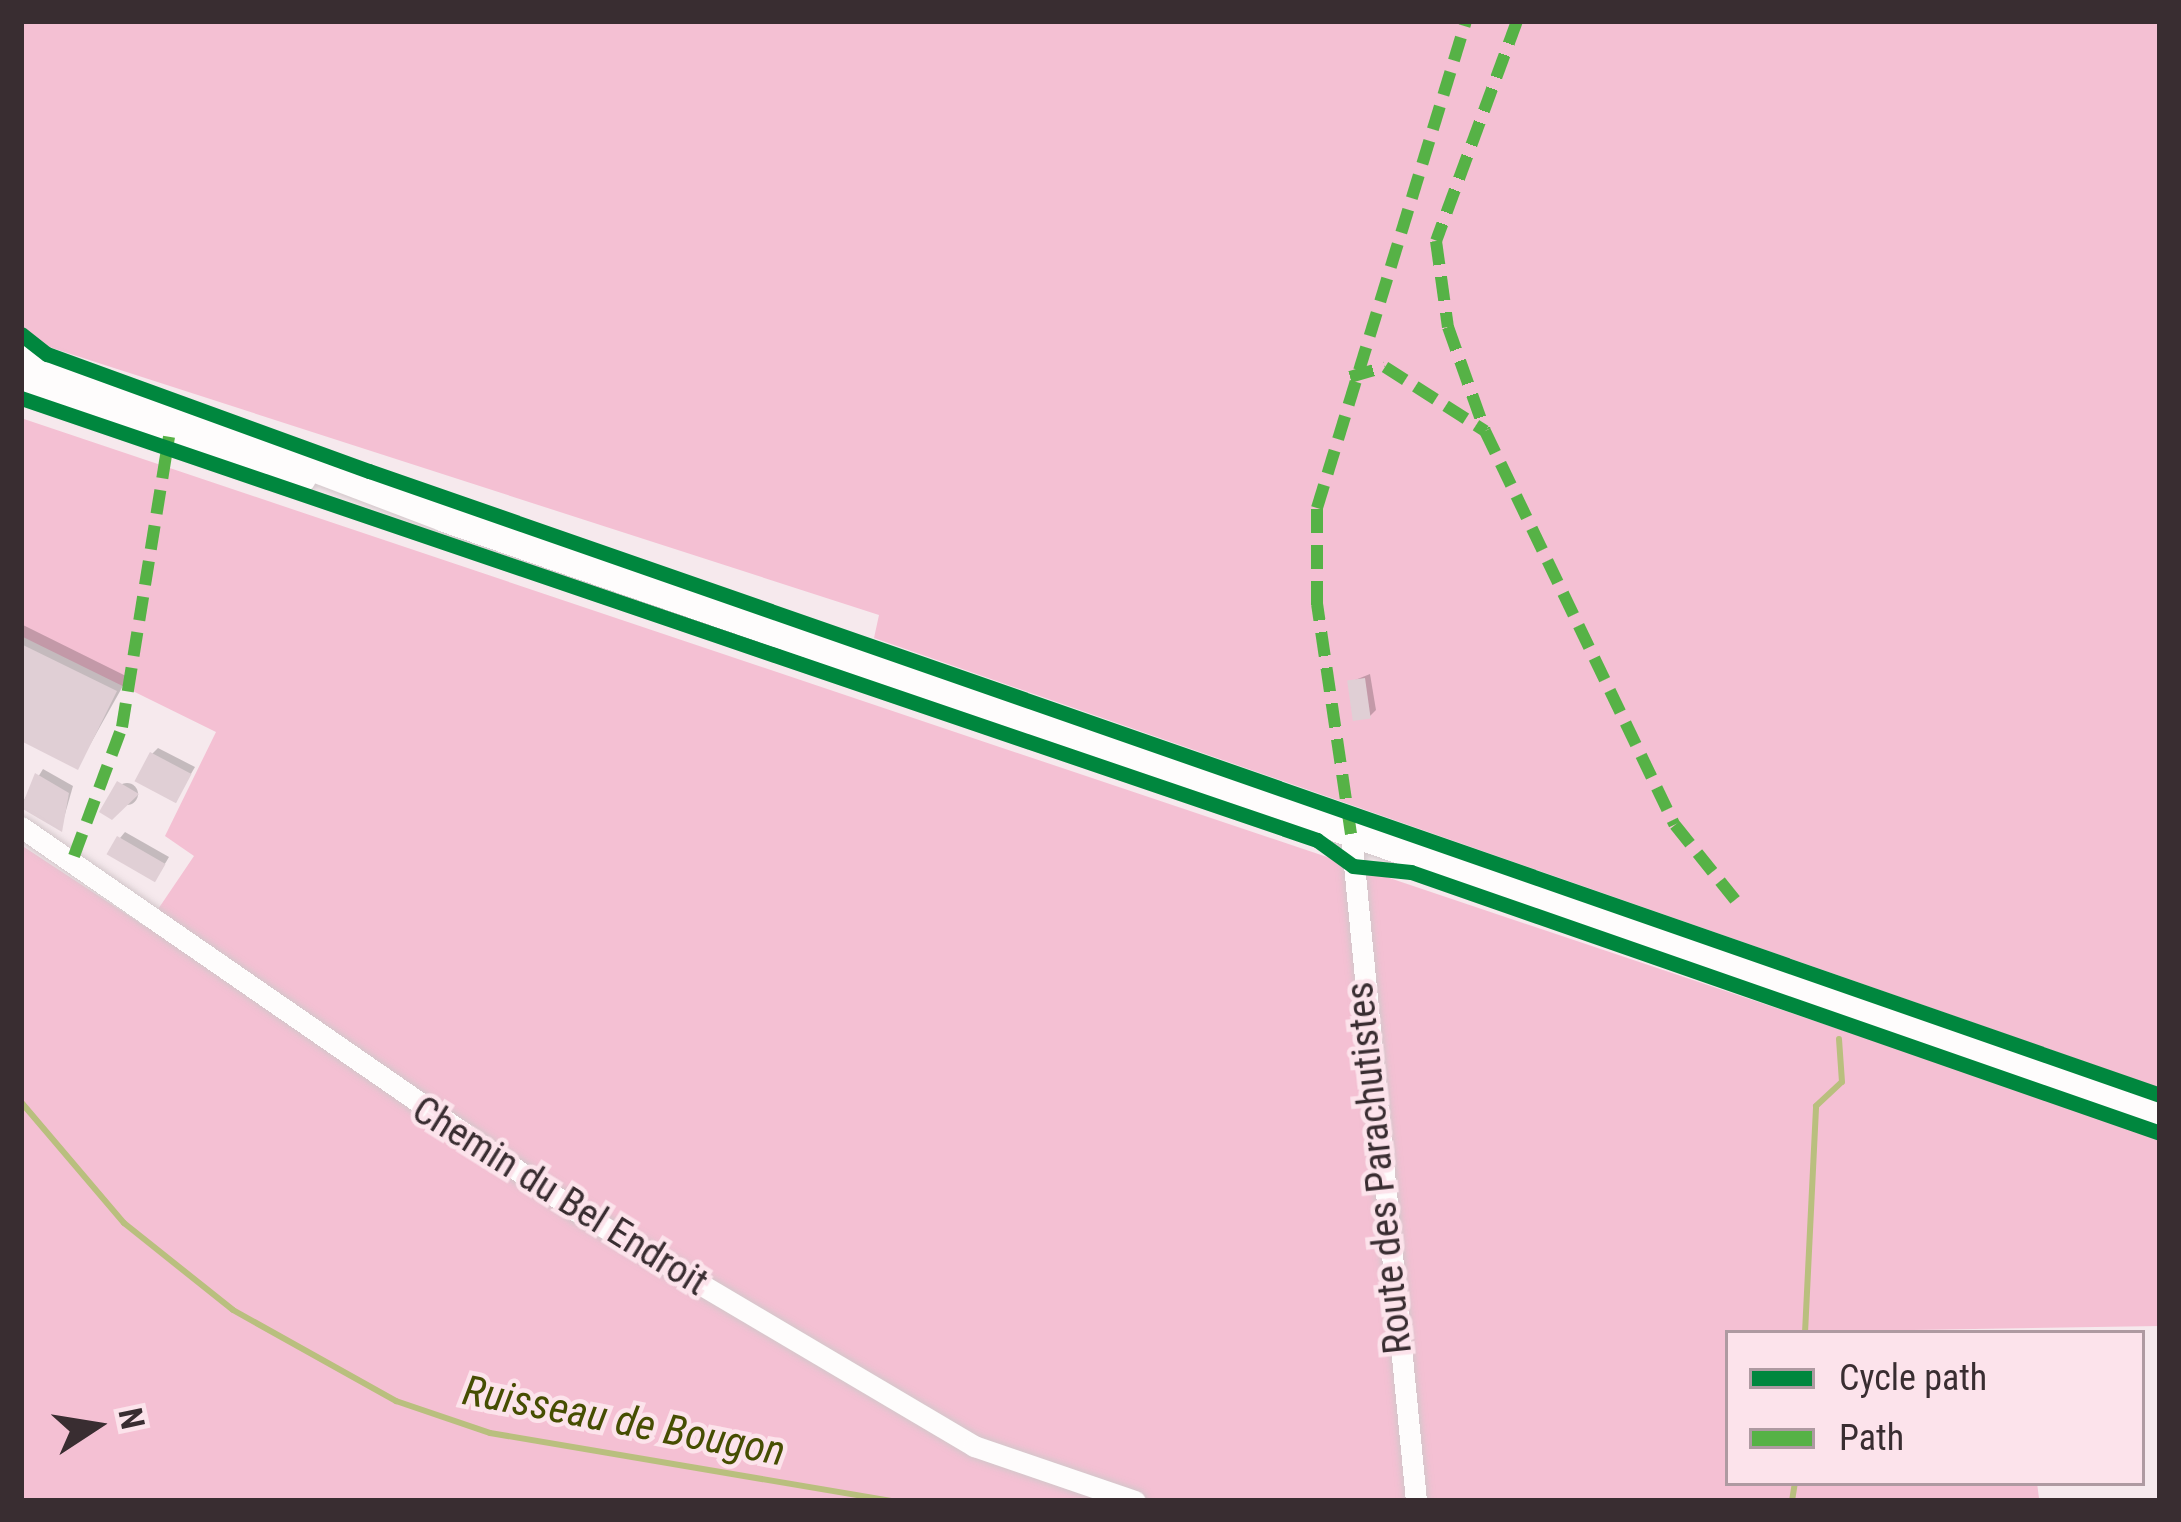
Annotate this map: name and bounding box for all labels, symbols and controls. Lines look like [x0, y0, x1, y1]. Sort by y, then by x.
street label: Route des Parachutistes [1336, 980, 1422, 1356]
street label: Chemin du Bel Endroit [404, 1086, 716, 1306]
legend [1725, 1330, 2145, 1486]
text: Cycle path [1839, 1357, 1987, 1399]
water label: Ruisseau de Bougon [459, 1365, 789, 1477]
north arrow [36, 1366, 156, 1486]
text: N [111, 1404, 153, 1432]
text: Path [1839, 1417, 1904, 1459]

